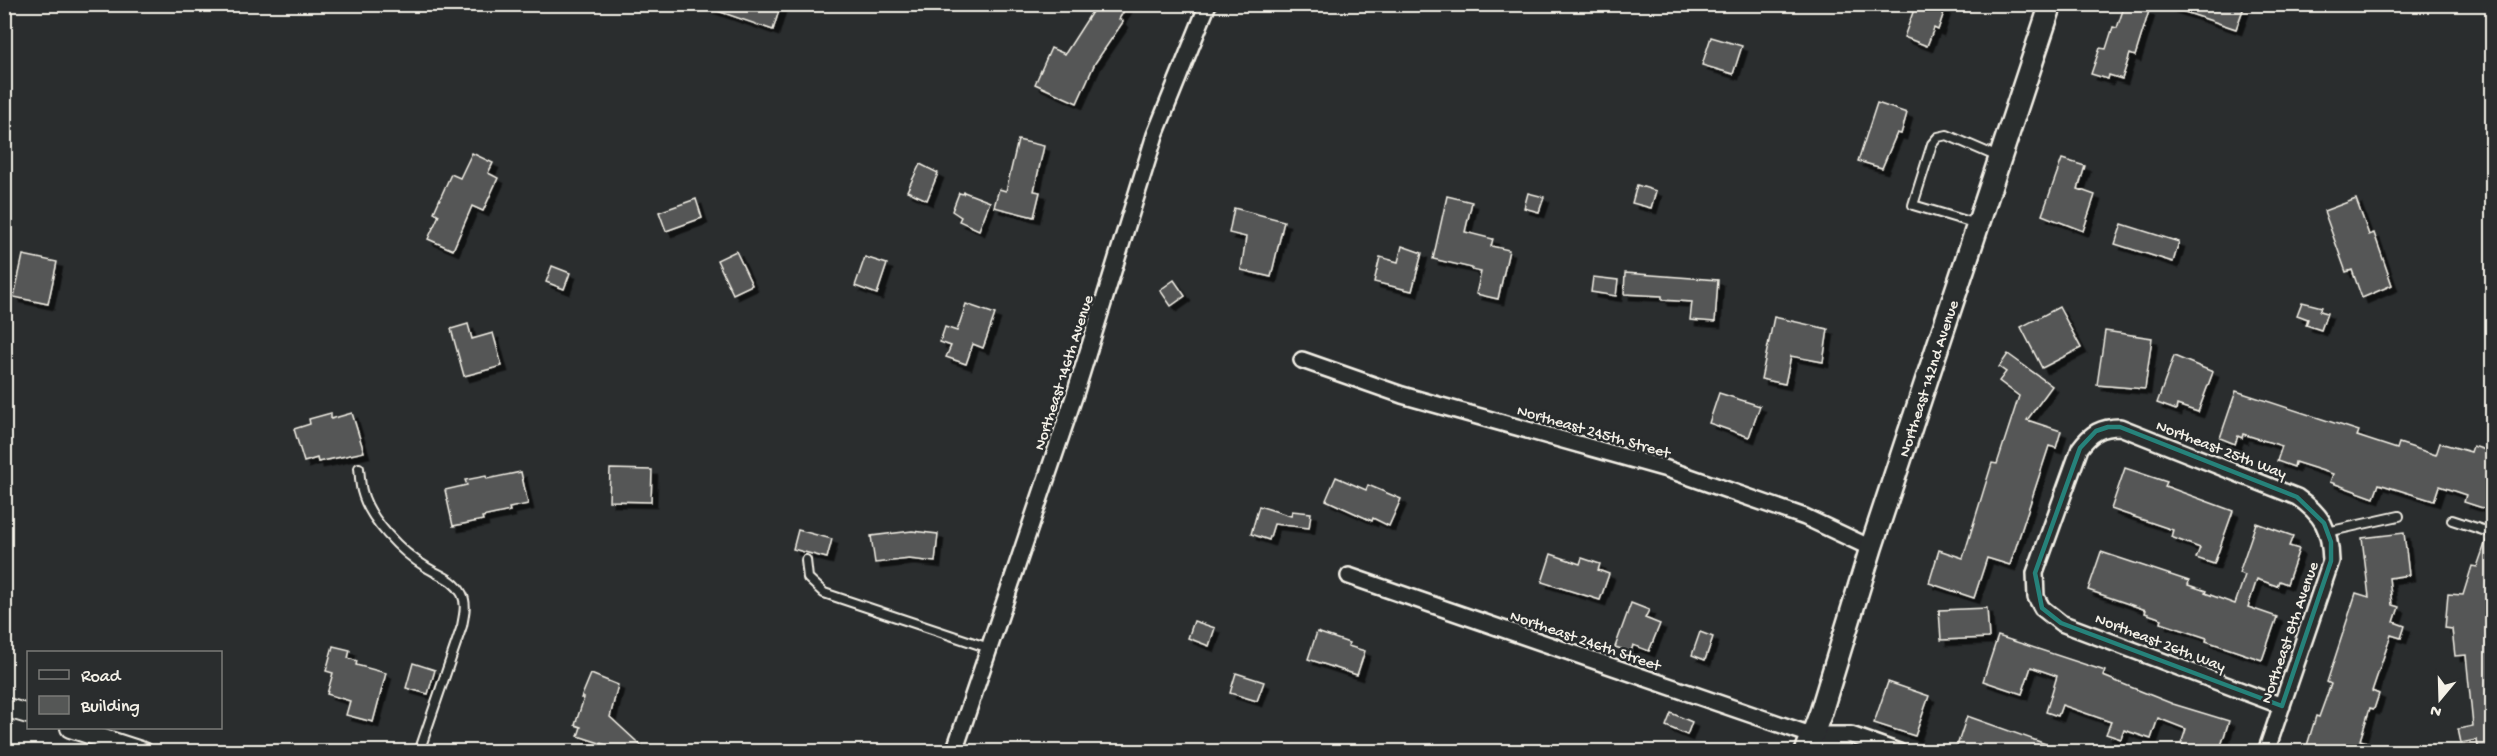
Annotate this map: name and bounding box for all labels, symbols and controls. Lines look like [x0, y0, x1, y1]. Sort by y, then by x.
street label: Northeast 146th Avenue [1031, 292, 1100, 453]
street label: Northeast 142nd Avenue [1896, 298, 1965, 460]
street label: Northeast 245th Street [1514, 402, 1673, 465]
street label: Northeast 25th Way [2153, 418, 2289, 485]
street label: Northeast 8th Avenue [2258, 559, 2325, 707]
street label: Northeast 246th Street [1507, 608, 1664, 677]
street label: Northeast 26th Way [2092, 611, 2228, 678]
legend [27, 651, 222, 729]
text: Road [81, 667, 122, 688]
north arrow [2410, 669, 2470, 729]
text: Building [80, 697, 140, 718]
text: N [2428, 699, 2444, 721]

